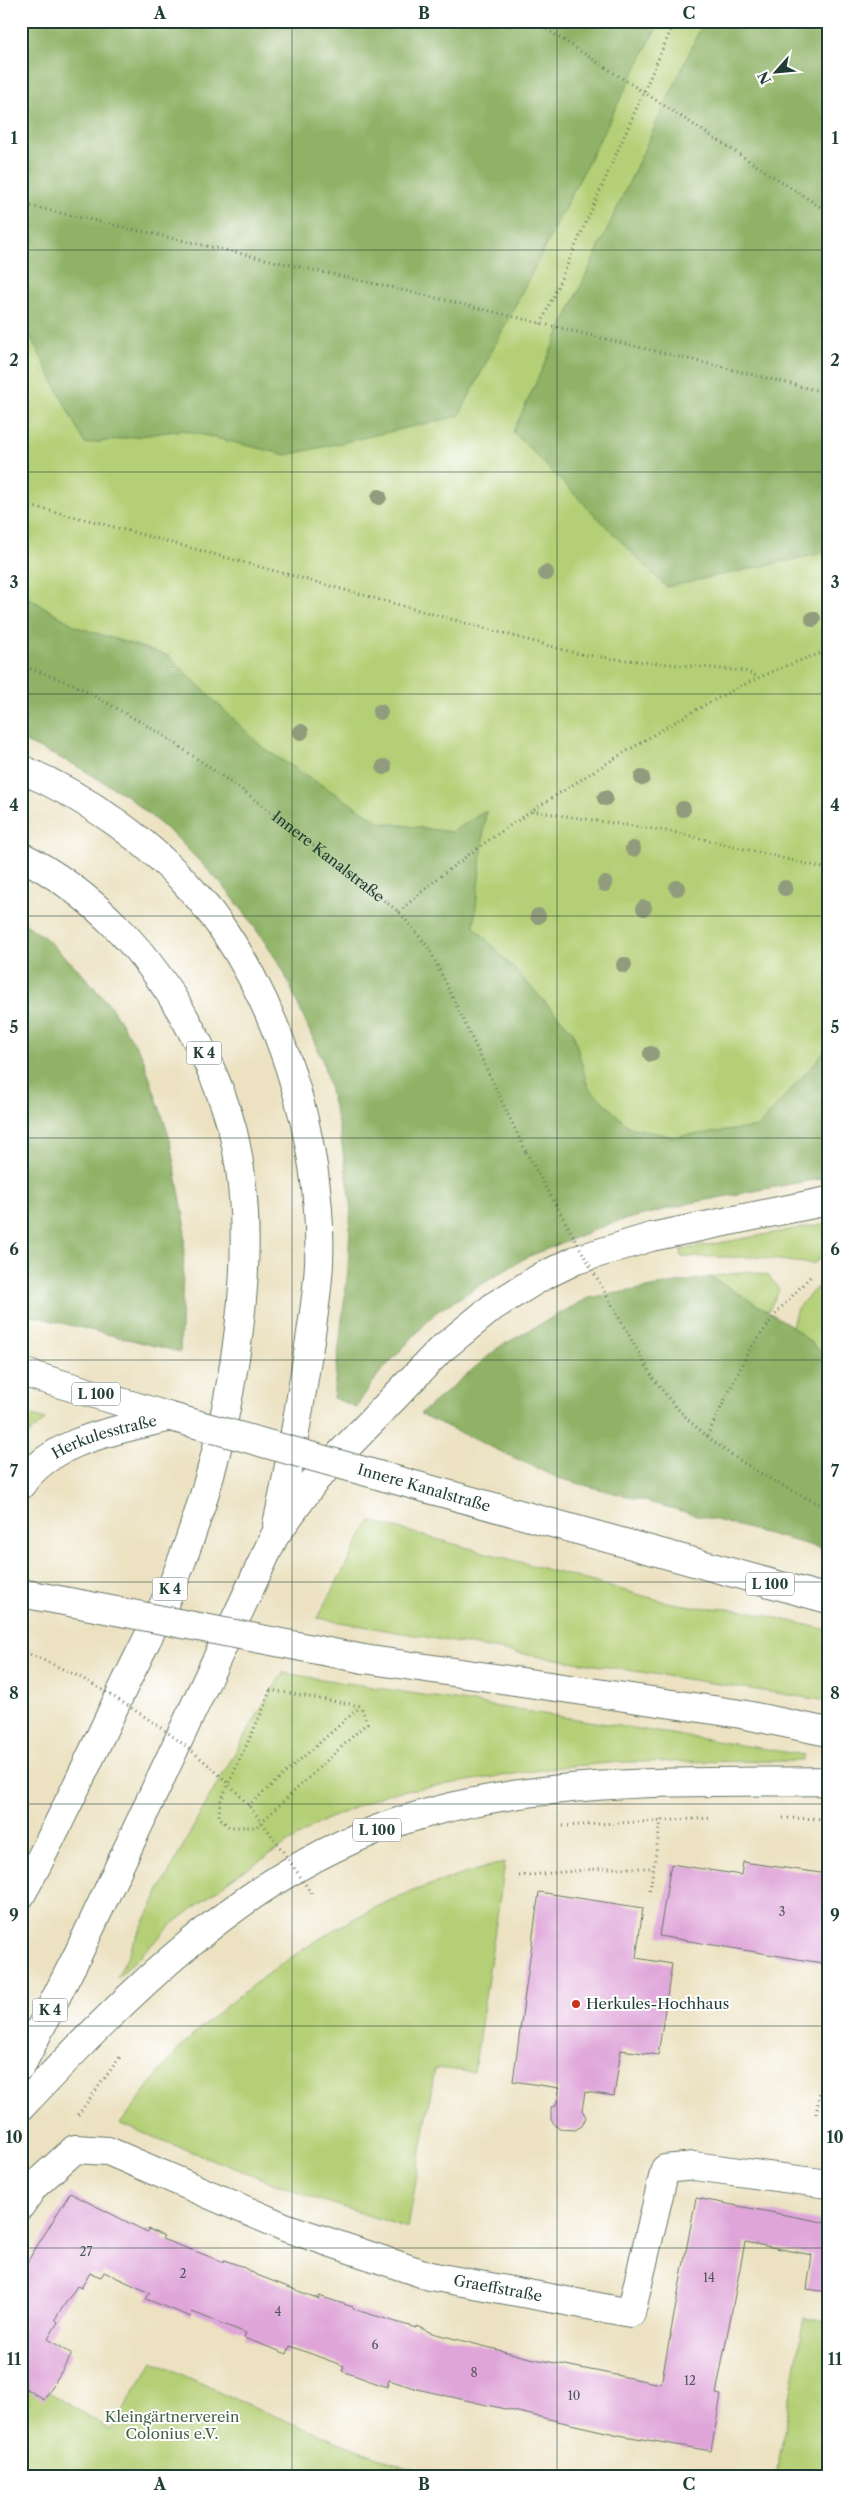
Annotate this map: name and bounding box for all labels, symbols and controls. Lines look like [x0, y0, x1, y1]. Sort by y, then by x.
text: A [153, 3, 167, 23]
text: B [418, 3, 430, 23]
text: C [683, 3, 695, 23]
north arrow [752, 48, 802, 98]
text: N [754, 68, 775, 87]
text: 1 [10, 128, 18, 148]
text: 1 [831, 128, 839, 148]
text: 2 [9, 350, 19, 370]
text: 2 [830, 350, 840, 370]
text: 3 [9, 572, 19, 592]
text: 3 [830, 572, 840, 592]
text: 4 [9, 795, 19, 815]
text: 4 [830, 795, 840, 815]
street label: Innere Kanalstraße [268, 807, 388, 906]
text: 5 [10, 1017, 19, 1037]
text: 5 [831, 1017, 840, 1037]
road number: K 4 [186, 1042, 222, 1064]
text: 6 [9, 1239, 19, 1259]
text: 6 [830, 1239, 840, 1259]
road number: L 100 [72, 1382, 120, 1406]
street label: Herkulesstraße [48, 1411, 158, 1463]
street label: Innere Kanalstraße [355, 1459, 493, 1516]
text: 7 [10, 1461, 19, 1481]
text: 7 [831, 1461, 840, 1481]
road number: L 100 [746, 1572, 794, 1596]
road number: K 4 [152, 1578, 188, 1600]
text: 8 [9, 1683, 19, 1703]
text: 8 [830, 1683, 840, 1703]
road number: L 100 [353, 1818, 401, 1842]
house number: 3 [779, 1904, 785, 1919]
text: 9 [9, 1905, 19, 1925]
text: 9 [830, 1905, 840, 1925]
place label: Herkules-Hochhaus [586, 1994, 729, 2013]
road number: K 4 [32, 1998, 68, 2022]
marker: Herkules-Hochhaus [570, 1998, 582, 2010]
text: 10 [5, 2127, 23, 2147]
text: 10 [826, 2127, 844, 2147]
house number: 27 [80, 2244, 92, 2259]
house number: 2 [180, 2266, 187, 2281]
house number: 14 [703, 2270, 715, 2285]
street label: Graeffstraße [452, 2271, 544, 2305]
house number: 4 [275, 2304, 282, 2319]
house number: 6 [371, 2337, 379, 2352]
text: 11 [7, 2349, 22, 2369]
text: 11 [828, 2349, 843, 2369]
house number: 8 [470, 2365, 478, 2380]
house number: 12 [684, 2373, 696, 2388]
house number: 10 [568, 2388, 580, 2403]
park label: Kleingärtnerverein Colonius e.V. [105, 2407, 240, 2443]
text: A [153, 2474, 167, 2494]
text: B [418, 2474, 430, 2494]
text: C [683, 2474, 695, 2494]

